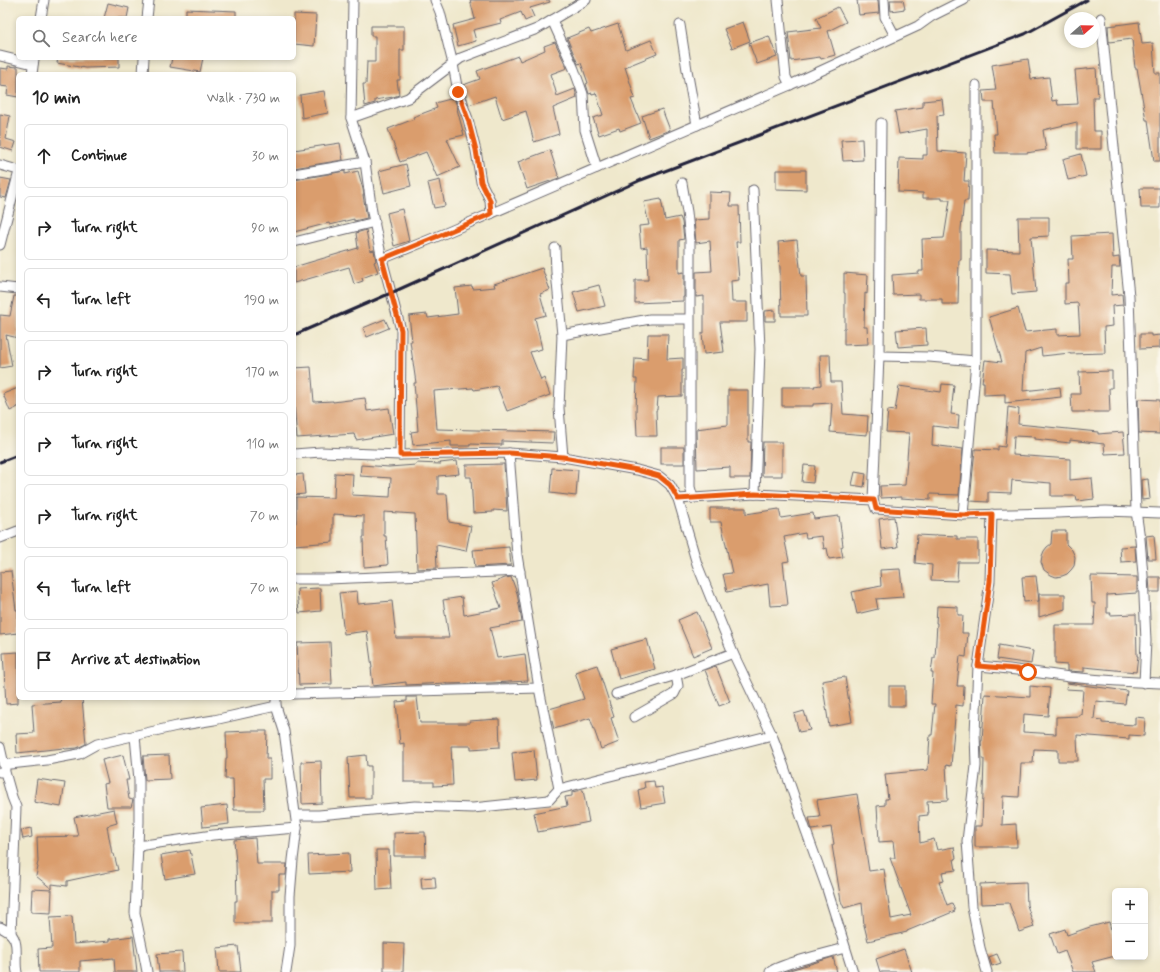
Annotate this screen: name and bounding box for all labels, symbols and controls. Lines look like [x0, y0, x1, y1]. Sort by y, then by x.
north arrow [1064, 12, 1100, 48]
search box [16, 16, 296, 60]
icon: search [30, 27, 52, 49]
text: Search here [62, 28, 138, 48]
route end [449, 83, 467, 101]
text: 10 min [32, 87, 81, 109]
text: Walk · 730 m [207, 90, 280, 107]
icon: ahead [33, 145, 55, 167]
text: Continue [71, 146, 127, 166]
text: 30 m [252, 148, 279, 165]
icon: right [33, 217, 55, 239]
text: Turn right [71, 218, 138, 238]
text: 90 m [251, 220, 279, 237]
icon: left [33, 289, 55, 311]
text: Turn left [71, 290, 131, 310]
text: 190 m [244, 292, 279, 309]
icon: right [33, 361, 55, 383]
text: Turn right [71, 362, 138, 382]
text: 170 m [245, 364, 279, 381]
icon: right [33, 433, 55, 455]
text: Turn right [71, 434, 138, 454]
text: 110 m [246, 436, 279, 453]
icon: right [33, 505, 55, 527]
text: Turn right [71, 506, 138, 526]
text: 70 m [250, 508, 279, 525]
icon: left [33, 577, 55, 599]
text: Turn left [71, 578, 131, 598]
text: 70 m [250, 580, 279, 597]
icon: arrive [33, 649, 55, 671]
text: Arrive at destination [71, 650, 200, 670]
route start [1019, 663, 1037, 681]
map controls [1112, 888, 1148, 960]
button: + [1112, 888, 1148, 924]
button: − [1112, 924, 1148, 960]

